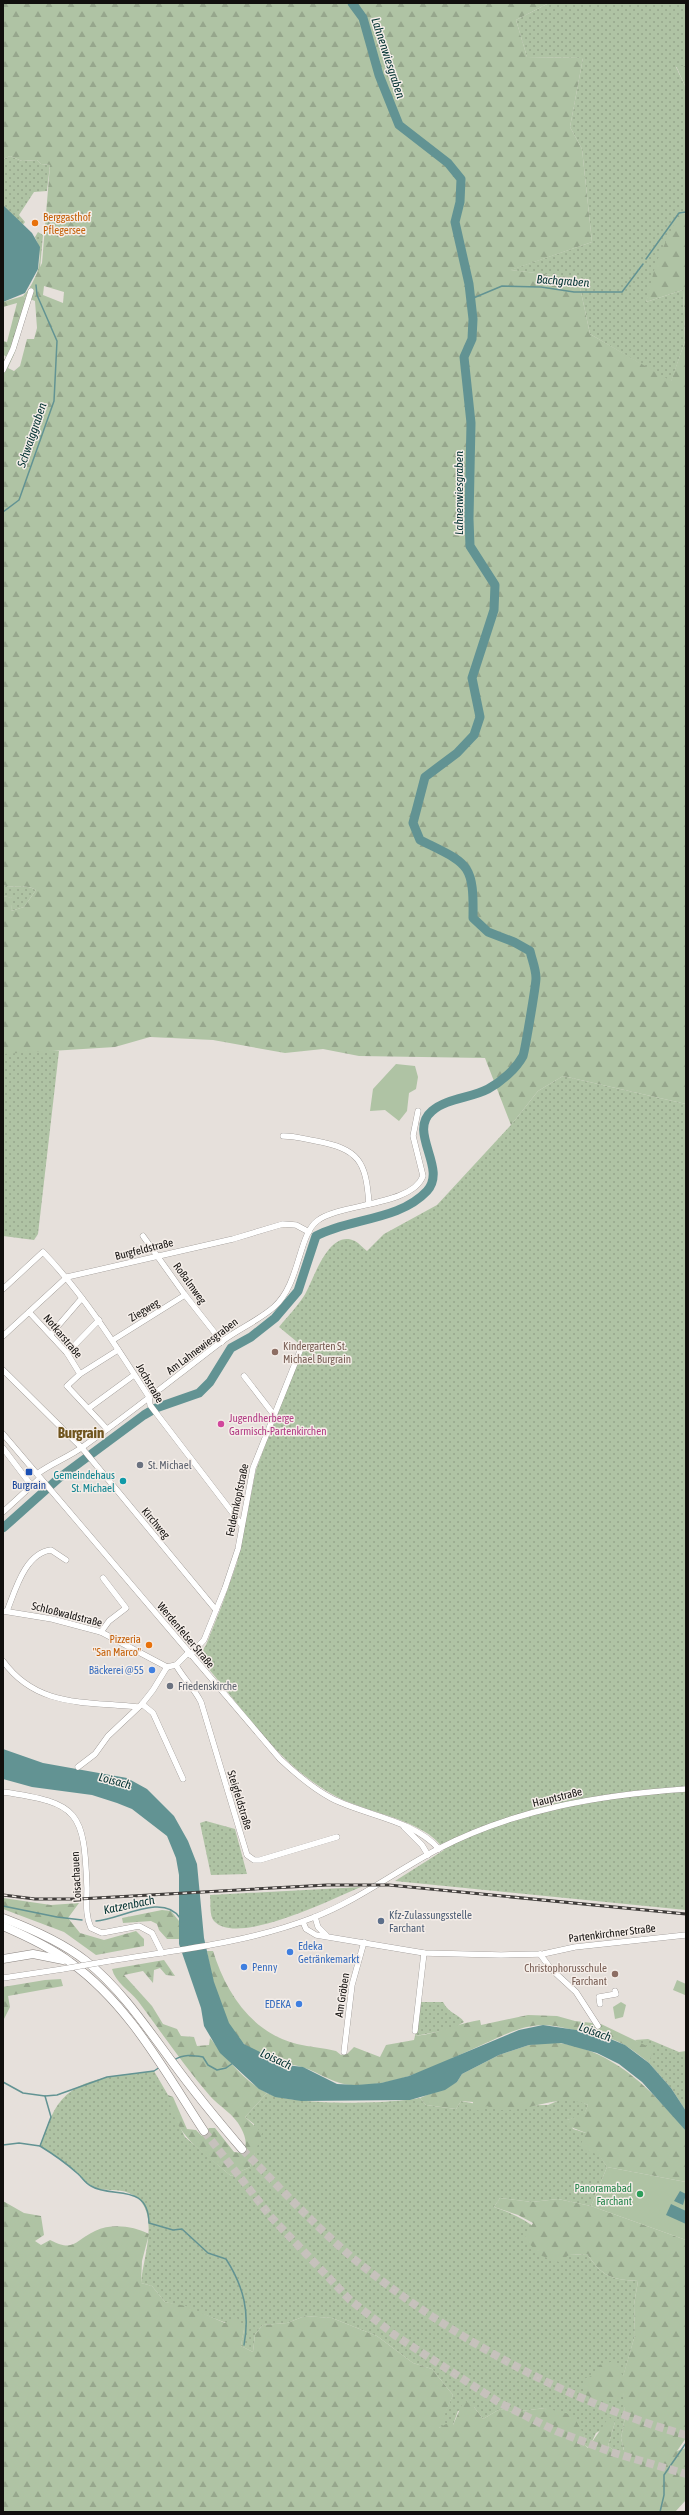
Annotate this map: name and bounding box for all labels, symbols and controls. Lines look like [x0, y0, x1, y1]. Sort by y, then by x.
water label: Lahnenwiesgraben [368, 16, 408, 100]
place label: Berggasthof Pflegersee [43, 211, 91, 236]
marker: Berggasthof Pflegersee [30, 218, 40, 228]
water label: Bachgraben [536, 272, 590, 290]
water label: Schwaiggraben [14, 401, 50, 470]
water label: Lahnenwiesgraben [452, 451, 466, 535]
street label: Burgfeldstraße [114, 1236, 174, 1262]
street label: Roßalmweg [171, 1260, 209, 1306]
street label: Ziegweg [127, 1296, 162, 1324]
street label: Notkarstraße [41, 1312, 85, 1360]
street label: Am Lahnewiesgraben [164, 1315, 240, 1377]
place label: Kindergarten St. Michael Burgrain [283, 1340, 351, 1365]
marker: Kindergarten St. Michael Burgrain [270, 1347, 280, 1357]
street label: Jochstraße [134, 1361, 166, 1405]
place label: Jugendherberge Garmisch-Partenkirchen [229, 1412, 327, 1437]
marker: Jugendherberge Garmisch-Partenkirchen [216, 1419, 226, 1429]
district label: Burgrain [58, 1424, 104, 1441]
place label: St. Michael [148, 1459, 192, 1471]
marker: St. Michael [135, 1460, 145, 1470]
street label: Feldernkopfstraße [223, 1462, 251, 1538]
marker: Burgrain [24, 1467, 34, 1477]
place label: Gemeindehaus St. Michael [54, 1469, 115, 1494]
marker: Gemeindehaus St. Michael [118, 1476, 128, 1486]
place label: Burgrain [12, 1479, 46, 1491]
street label: Kirchweg [140, 1505, 173, 1541]
street label: Schloßwaldstraße [31, 1599, 103, 1629]
street label: Werdenfelser Straße [155, 1600, 217, 1670]
place label: Pizzeria "San Marco" [93, 1633, 141, 1658]
marker: Pizzeria "San Marco" [144, 1640, 154, 1650]
place label: Bäckerei @55 [89, 1664, 144, 1676]
marker: Bäckerei @55 [147, 1665, 157, 1675]
place label: Friedenskirche [178, 1680, 237, 1692]
marker: Friedenskirche [165, 1681, 175, 1691]
street label: Steigfeldstraße [225, 1769, 255, 1831]
water label: Loisach [97, 1770, 133, 1792]
street label: Hauptstraße [531, 1785, 583, 1809]
street label: Loisachauen [69, 1851, 83, 1903]
water label: Katzenbach [102, 1893, 156, 1917]
place label: Kfz-Zulassungsstelle Farchant [389, 1909, 472, 1934]
marker: Kfz-Zulassungsstelle Farchant [376, 1916, 386, 1926]
street label: Partenkirchner Straße [568, 1922, 656, 1944]
place label: Edeka Getränkemarkt [298, 1940, 359, 1965]
marker: Edeka Getränkemarkt [285, 1947, 295, 1957]
place label: Penny [252, 1961, 278, 1973]
marker: Penny [239, 1962, 249, 1972]
place label: Christophorusschule Farchant [524, 1962, 607, 1987]
marker: Christophorusschule Farchant [610, 1969, 620, 1979]
street label: Am Gröben [333, 1972, 351, 2018]
place label: EDEKA [265, 1998, 292, 2010]
marker: EDEKA [294, 1999, 304, 2009]
water label: Loisach [577, 2020, 613, 2044]
water label: Loisach [258, 2046, 294, 2072]
place label: Panoramabad Farchant [574, 2182, 632, 2207]
marker: Panoramabad Farchant [635, 2189, 645, 2199]

